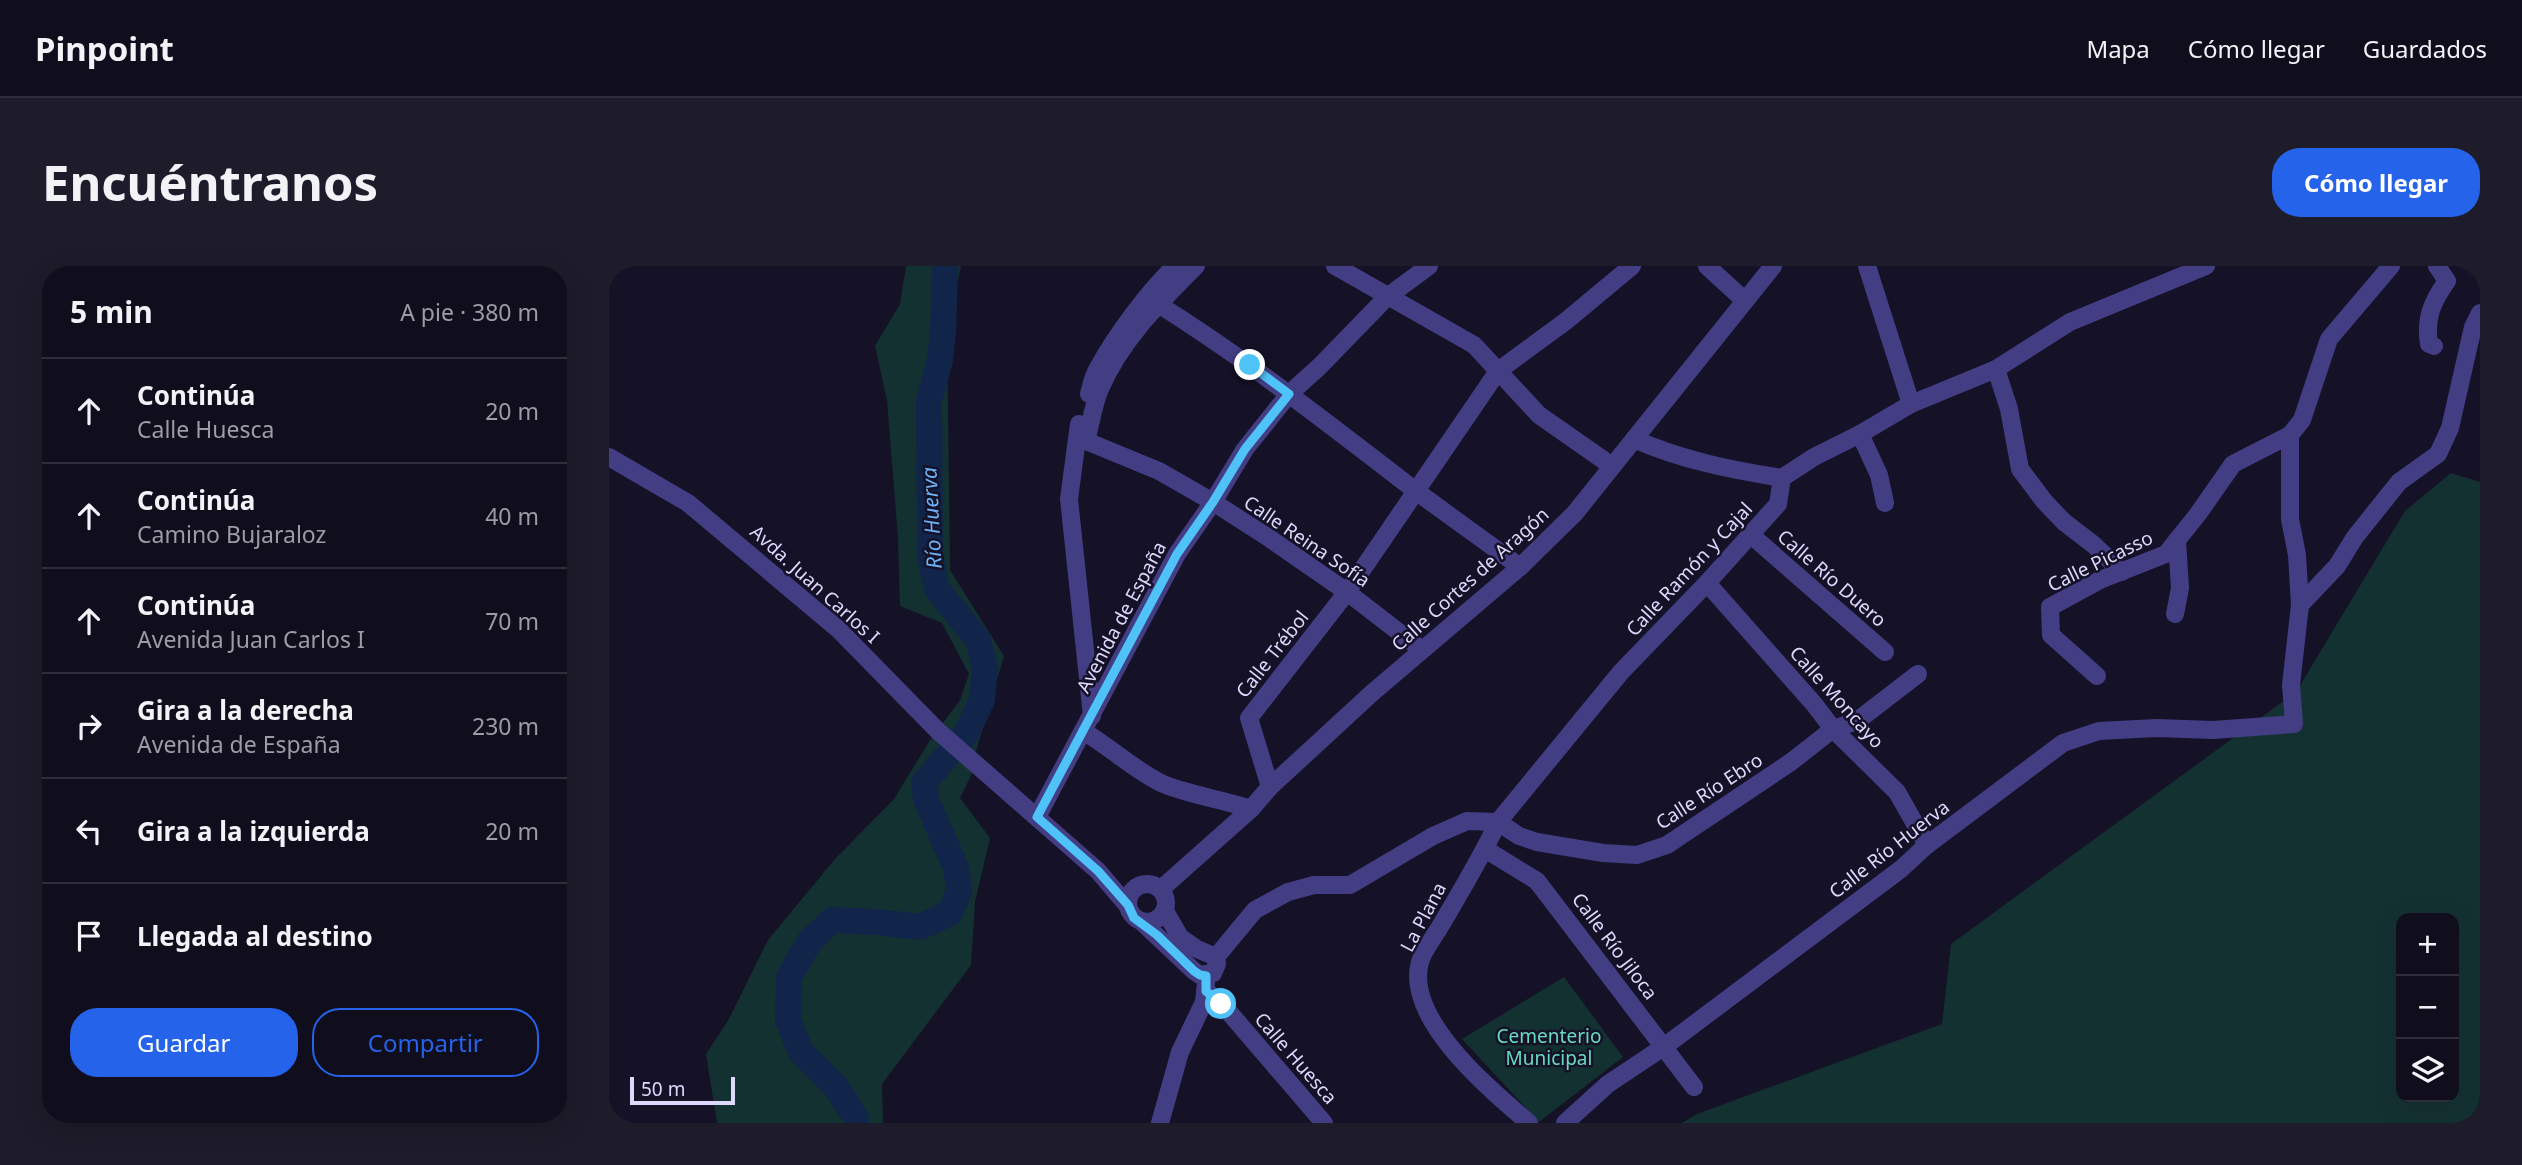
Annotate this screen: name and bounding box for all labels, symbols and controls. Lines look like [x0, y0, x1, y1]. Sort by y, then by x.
text: Pinpoint [35, 26, 174, 71]
text: Mapa [2086, 32, 2150, 65]
text: Cómo llegar [2188, 32, 2325, 65]
text: Guardados [2363, 32, 2487, 65]
button: Cómo llegar [2272, 148, 2480, 217]
text: Encuéntranos [42, 149, 378, 215]
text: 5 min [70, 291, 153, 332]
text: A pie · 380 m [400, 296, 539, 328]
route end [1234, 349, 1265, 380]
text: Continúa [137, 377, 255, 413]
icon: ahead [70, 392, 108, 430]
text: 20 m [485, 395, 539, 427]
text: Calle Huesca [137, 413, 274, 445]
water label: Río Huerva [914, 466, 948, 570]
text: Continúa [137, 482, 255, 518]
street label: Calle Reina Sofía [1239, 489, 1375, 593]
street label: Calle Ramón y Cajal [1620, 496, 1758, 642]
icon: ahead [70, 497, 108, 535]
text: 40 m [485, 500, 539, 532]
street label: Calle Cortes de Aragón [1386, 501, 1554, 657]
text: Camino Bujaraloz [137, 518, 326, 550]
street label: Avda. Juan Carlos I [745, 519, 885, 649]
street label: Calle Río Duero [1772, 523, 1892, 633]
street label: Calle Picasso [2043, 524, 2157, 598]
street label: Avenida de España [1070, 537, 1172, 697]
text: Continúa [137, 587, 255, 623]
icon: ahead [70, 602, 108, 640]
text: 70 m [485, 605, 539, 637]
street label: Calle Trébol [1230, 605, 1314, 703]
text: Avenida Juan Carlos I [137, 623, 365, 655]
street label: Calle Moncayo [1784, 640, 1890, 754]
text: Gira a la derecha [137, 692, 354, 728]
icon: right [70, 707, 108, 745]
text: 230 m [472, 710, 539, 742]
text: Avenida de España [137, 728, 341, 760]
street label: Calle Río Ebro [1651, 747, 1767, 835]
street label: Calle Río Huerva [1823, 794, 1955, 904]
icon: left [70, 812, 108, 850]
text: Gira a la izquierda [137, 813, 370, 849]
text: 20 m [485, 815, 539, 847]
street label: La Plana [1394, 878, 1452, 956]
street label: Calle Río Jiloca [1566, 887, 1664, 1005]
map controls [2396, 913, 2459, 1102]
button: + [2396, 913, 2459, 976]
icon: arrive [70, 917, 108, 955]
text: Llegada al destino [137, 918, 373, 954]
button: − [2396, 976, 2459, 1039]
route start [1205, 988, 1236, 1019]
street label: Calle Huesca [1249, 1007, 1343, 1109]
button: Guardar [70, 1008, 298, 1077]
button: Compartir [312, 1008, 539, 1077]
park label: Cementerio Municipal [1497, 1023, 1601, 1071]
button: layers [2396, 1039, 2459, 1102]
scale bar [630, 1074, 735, 1106]
text: 50 m [641, 1076, 685, 1102]

